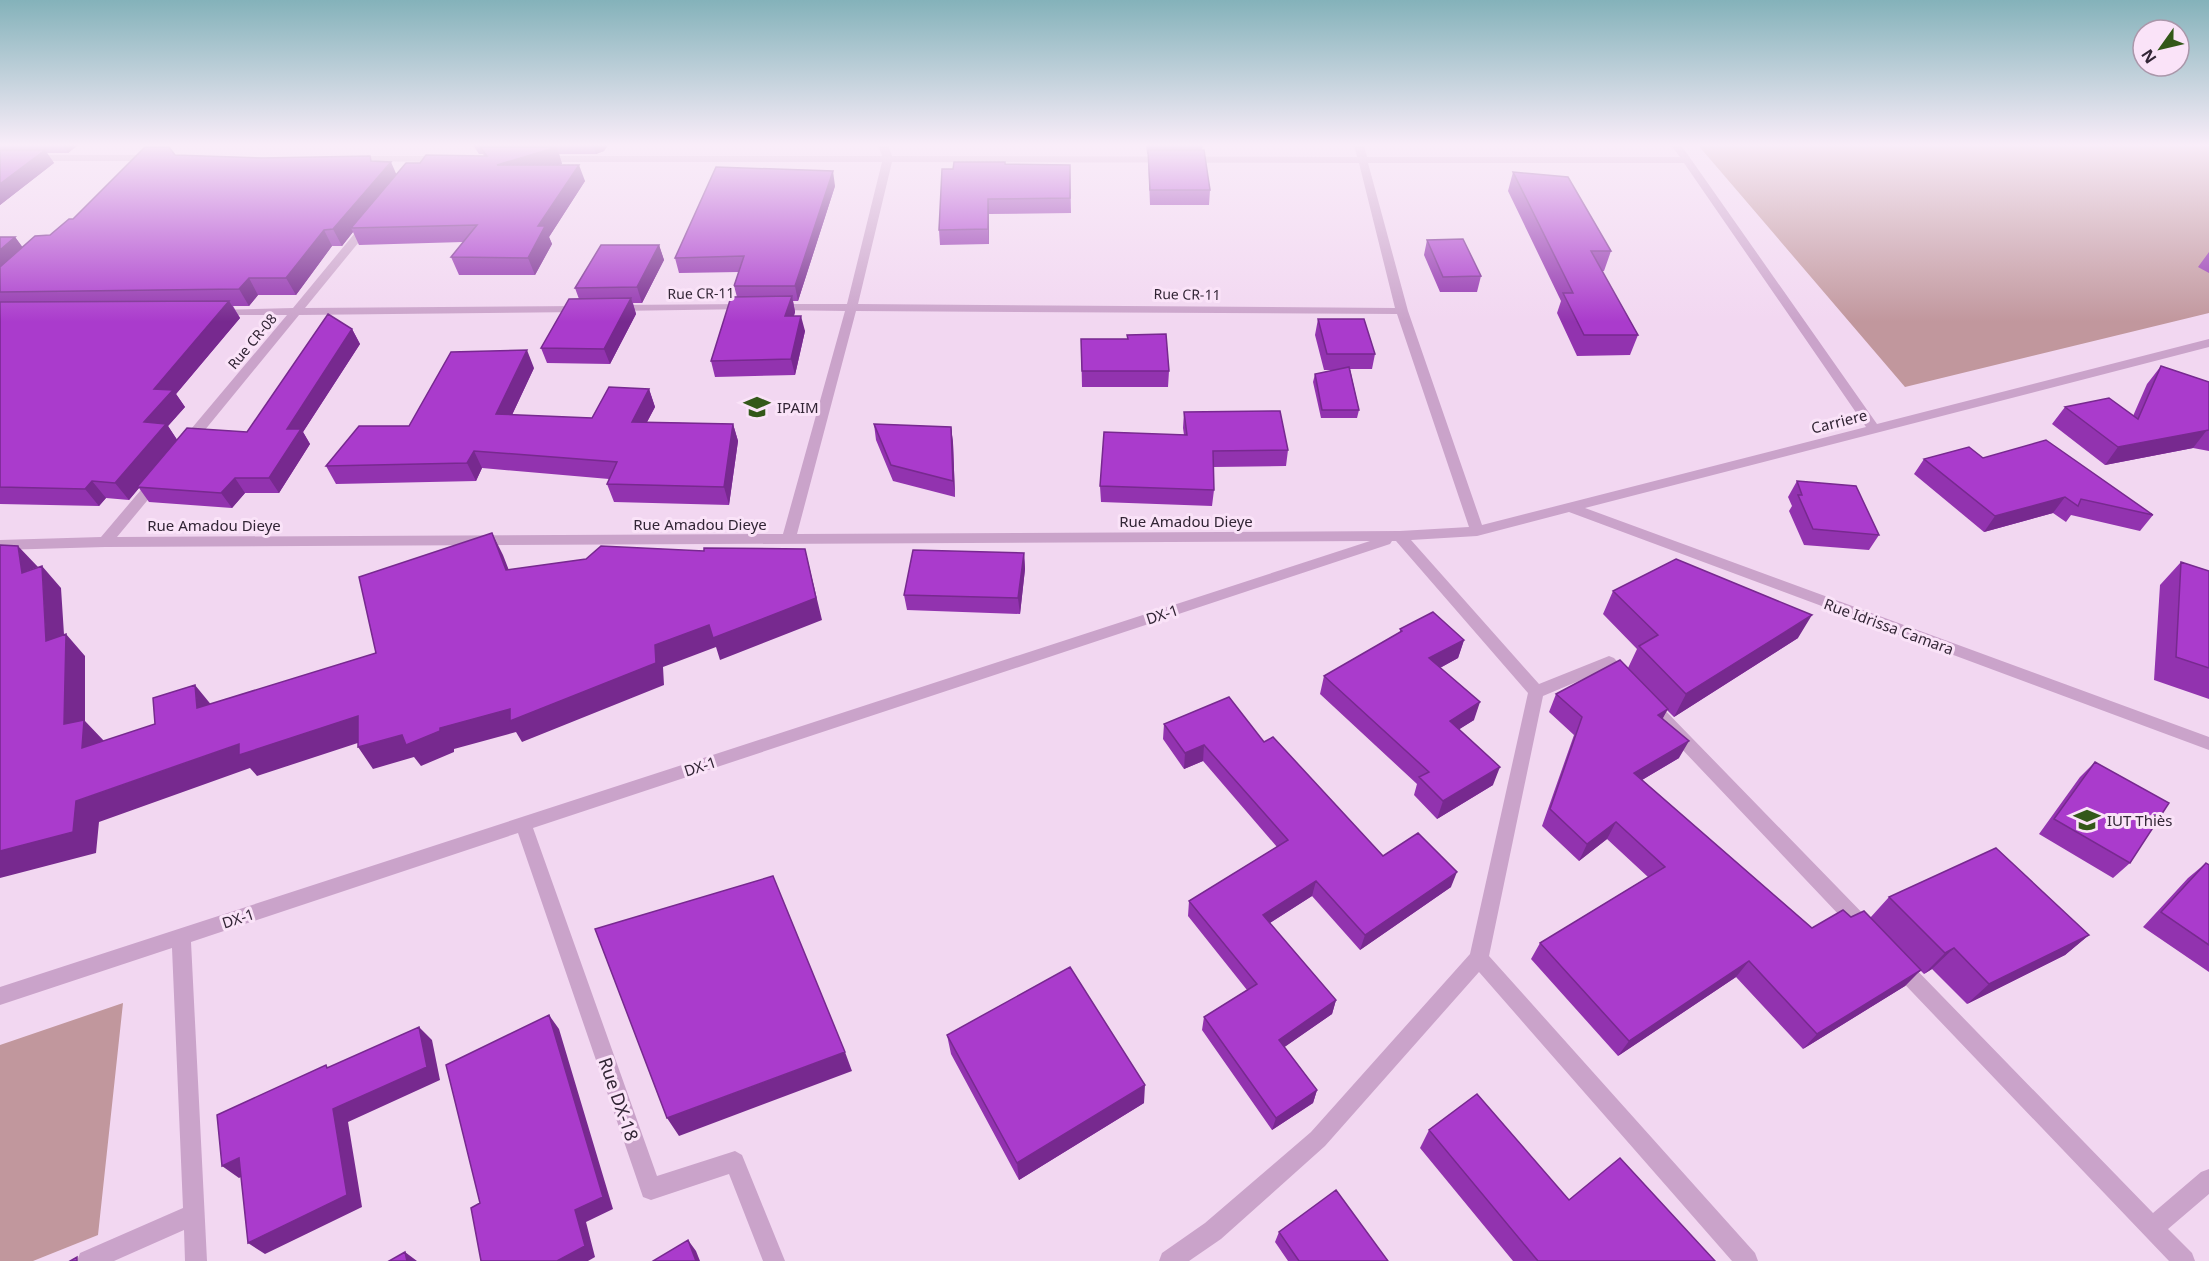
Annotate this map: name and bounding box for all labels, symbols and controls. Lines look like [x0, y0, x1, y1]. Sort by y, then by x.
north arrow [2131, 18, 2191, 78]
text: N [2136, 45, 2161, 68]
street label: Rue CR-11 [667, 283, 735, 303]
street label: Rue CR-11 [1153, 284, 1221, 304]
street label: Rue CR-08 [223, 309, 281, 373]
school or university icon: IPAIM [742, 392, 772, 422]
place label: IPAIM [777, 397, 819, 417]
street label: Carriere [1809, 404, 1869, 438]
street label: Rue Amadou Dieye [1119, 511, 1253, 531]
street label: Rue Amadou Dieye [633, 514, 767, 534]
street label: Rue Amadou Dieye [147, 515, 281, 535]
street label: Rue Idrissa Camara [1821, 593, 1957, 659]
street label: DX-1 [1143, 599, 1181, 629]
street label: DX-1 [681, 751, 719, 781]
school or university icon: IUT Thiès [2072, 805, 2102, 835]
place label: IUT Thiès [2107, 810, 2172, 830]
street label: DX-1 [219, 903, 257, 933]
street label: Rue DX-18 [594, 1054, 644, 1144]

